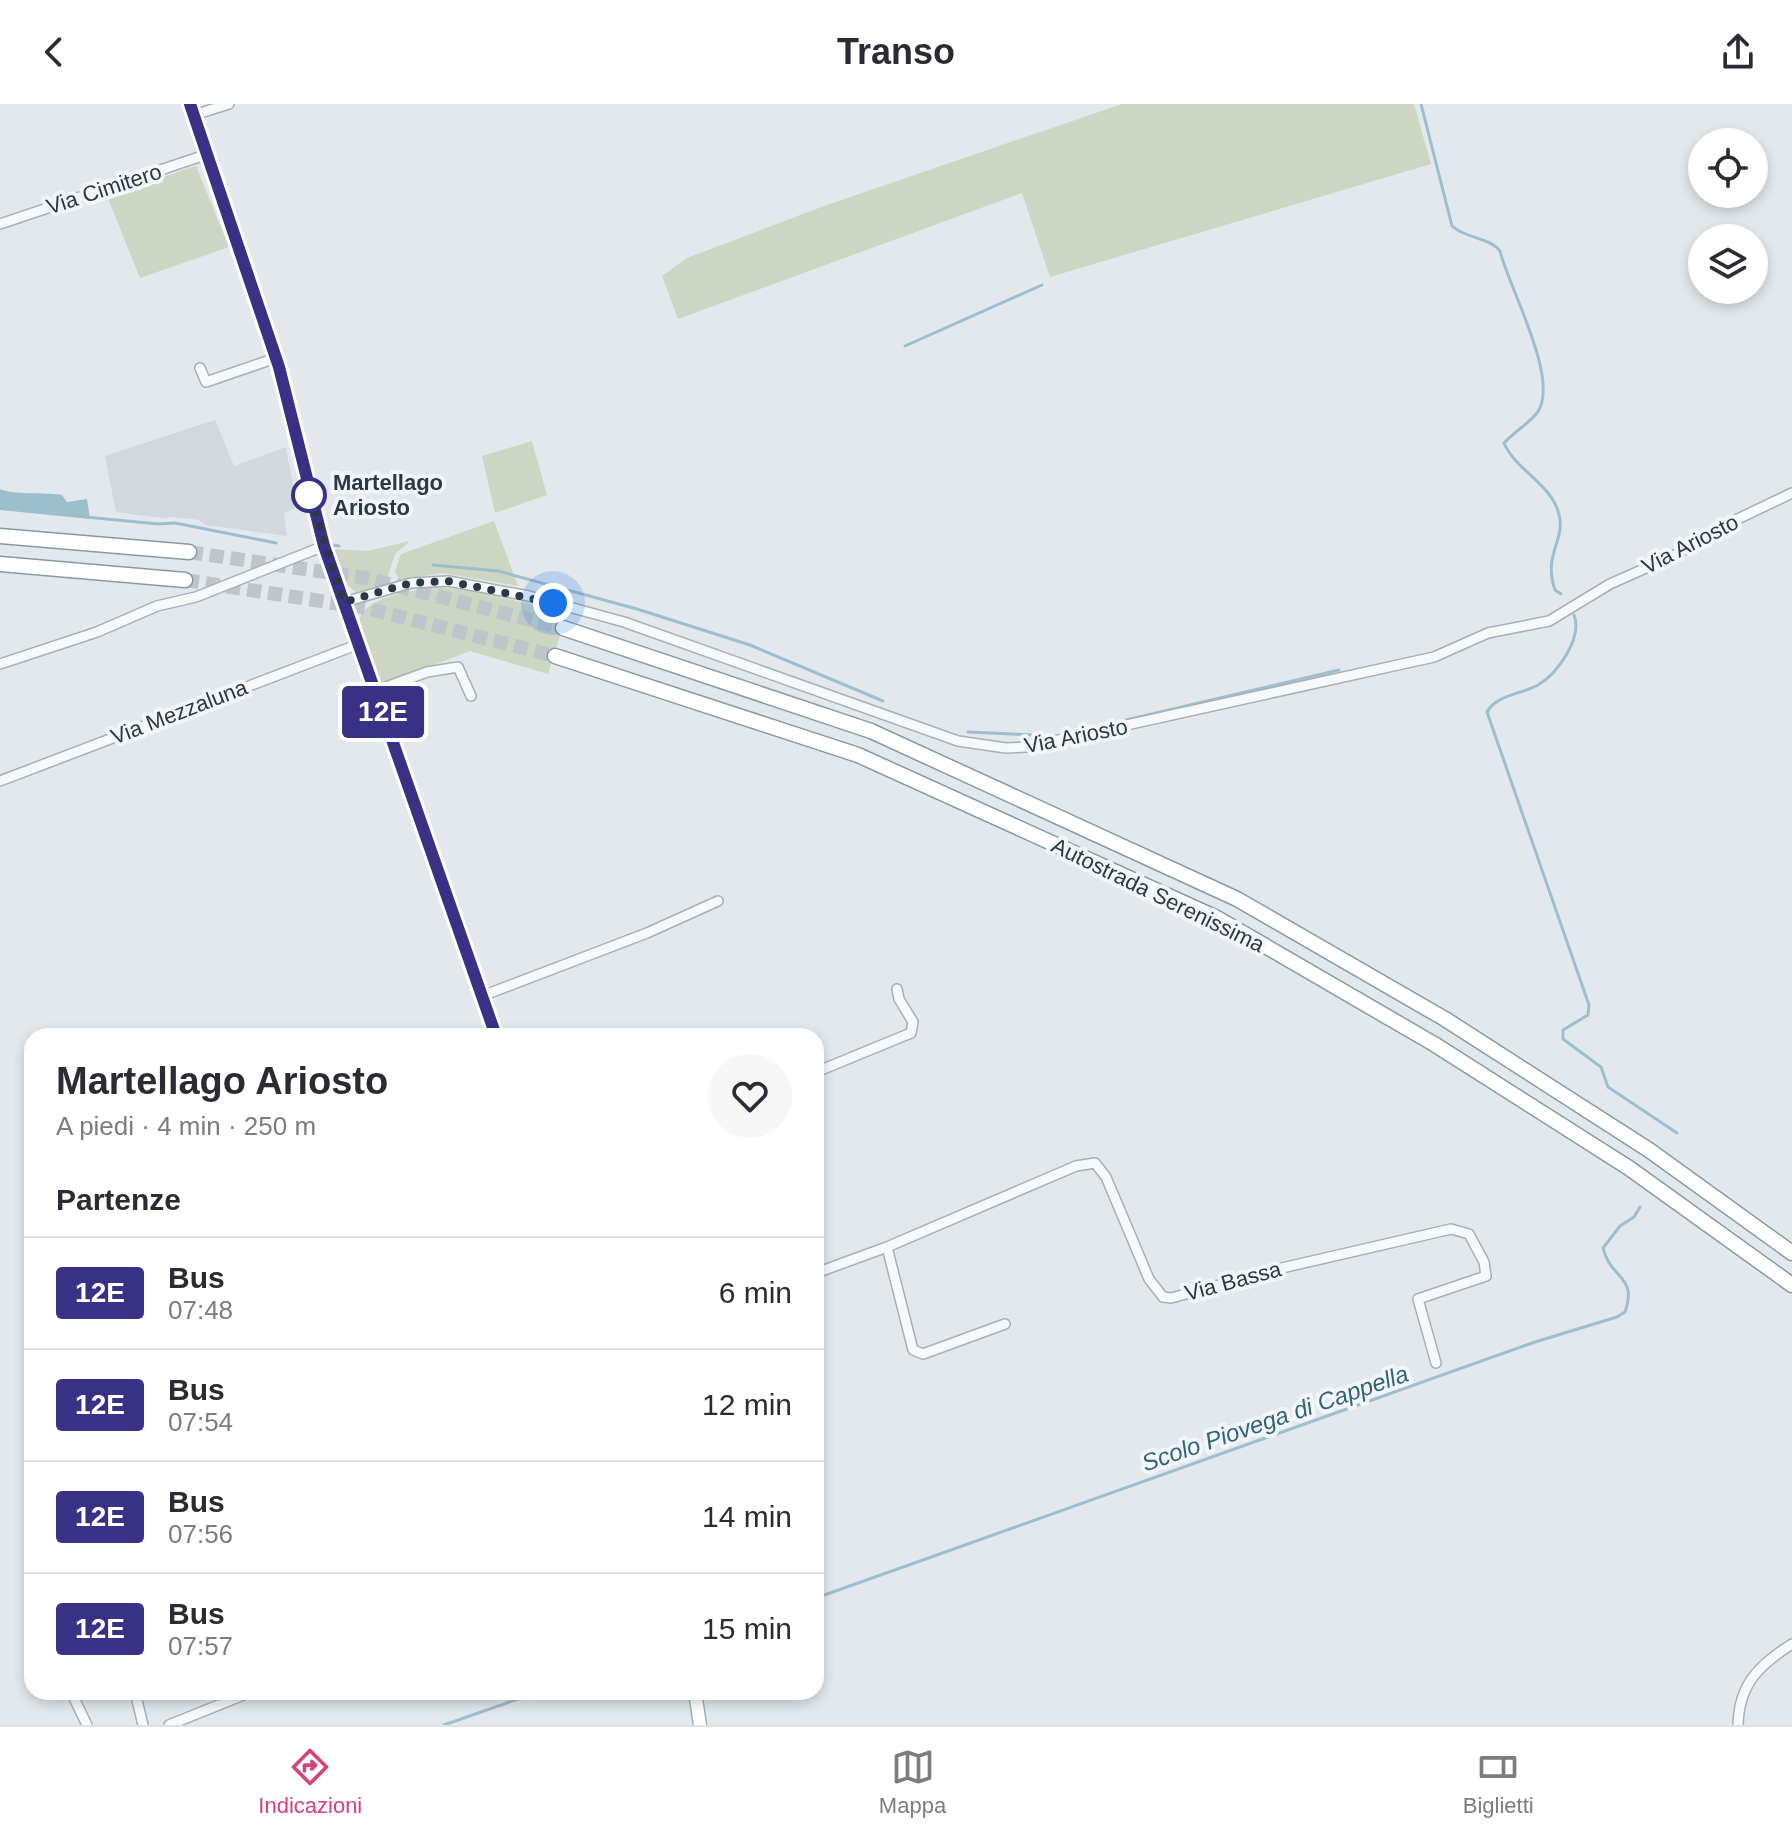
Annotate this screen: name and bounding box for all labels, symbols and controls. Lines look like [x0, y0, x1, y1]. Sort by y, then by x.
icon: back [32, 30, 76, 74]
icon: share [1716, 30, 1760, 74]
text: Transo [837, 31, 955, 72]
map controls [1688, 128, 1768, 304]
button: locate [1688, 128, 1768, 208]
street label: Via Cimitero [43, 159, 165, 219]
button: layers [1688, 224, 1768, 304]
place label: Martellago Ariosto [333, 470, 443, 520]
marker: Martellago Ariosto [292, 478, 326, 512]
street label: Via Ariosto [1638, 509, 1742, 579]
your location [533, 583, 573, 623]
street label: Via Mezzaluna [107, 674, 251, 749]
line badge: 12E [337, 686, 429, 738]
text: 12E [358, 696, 408, 727]
street label: Via Ariosto [1022, 714, 1130, 758]
street label: Autostrada Serenissima [1048, 833, 1269, 958]
button: heart [708, 1054, 792, 1138]
text: Martellago Ariosto [56, 1060, 388, 1102]
text: A piedi · 4 min · 250 m [56, 1111, 316, 1141]
text: Partenze [56, 1183, 181, 1216]
street label: Via Bassa [1182, 1256, 1285, 1306]
text: Bus [168, 1261, 225, 1294]
text: 6 min [719, 1276, 792, 1309]
text: 12E [75, 1277, 125, 1308]
text: 07:48 [168, 1295, 233, 1325]
water label: Scolo Piovega di Cappella [1138, 1360, 1412, 1476]
text: Bus [168, 1373, 225, 1406]
text: 12 min [702, 1388, 792, 1421]
text: 12E [75, 1389, 125, 1420]
text: 07:54 [168, 1407, 233, 1437]
text: Bus [168, 1485, 225, 1518]
text: 14 min [702, 1500, 792, 1533]
text: 12E [75, 1501, 125, 1532]
text: 07:56 [168, 1519, 233, 1549]
text: Bus [168, 1597, 225, 1630]
text: 15 min [702, 1612, 792, 1645]
text: 12E [75, 1613, 125, 1644]
text: 07:57 [168, 1631, 233, 1661]
tab: Indicazioni [258, 1745, 362, 1819]
tab: Mappa [879, 1745, 946, 1819]
tab: Biglietti [1463, 1745, 1534, 1819]

